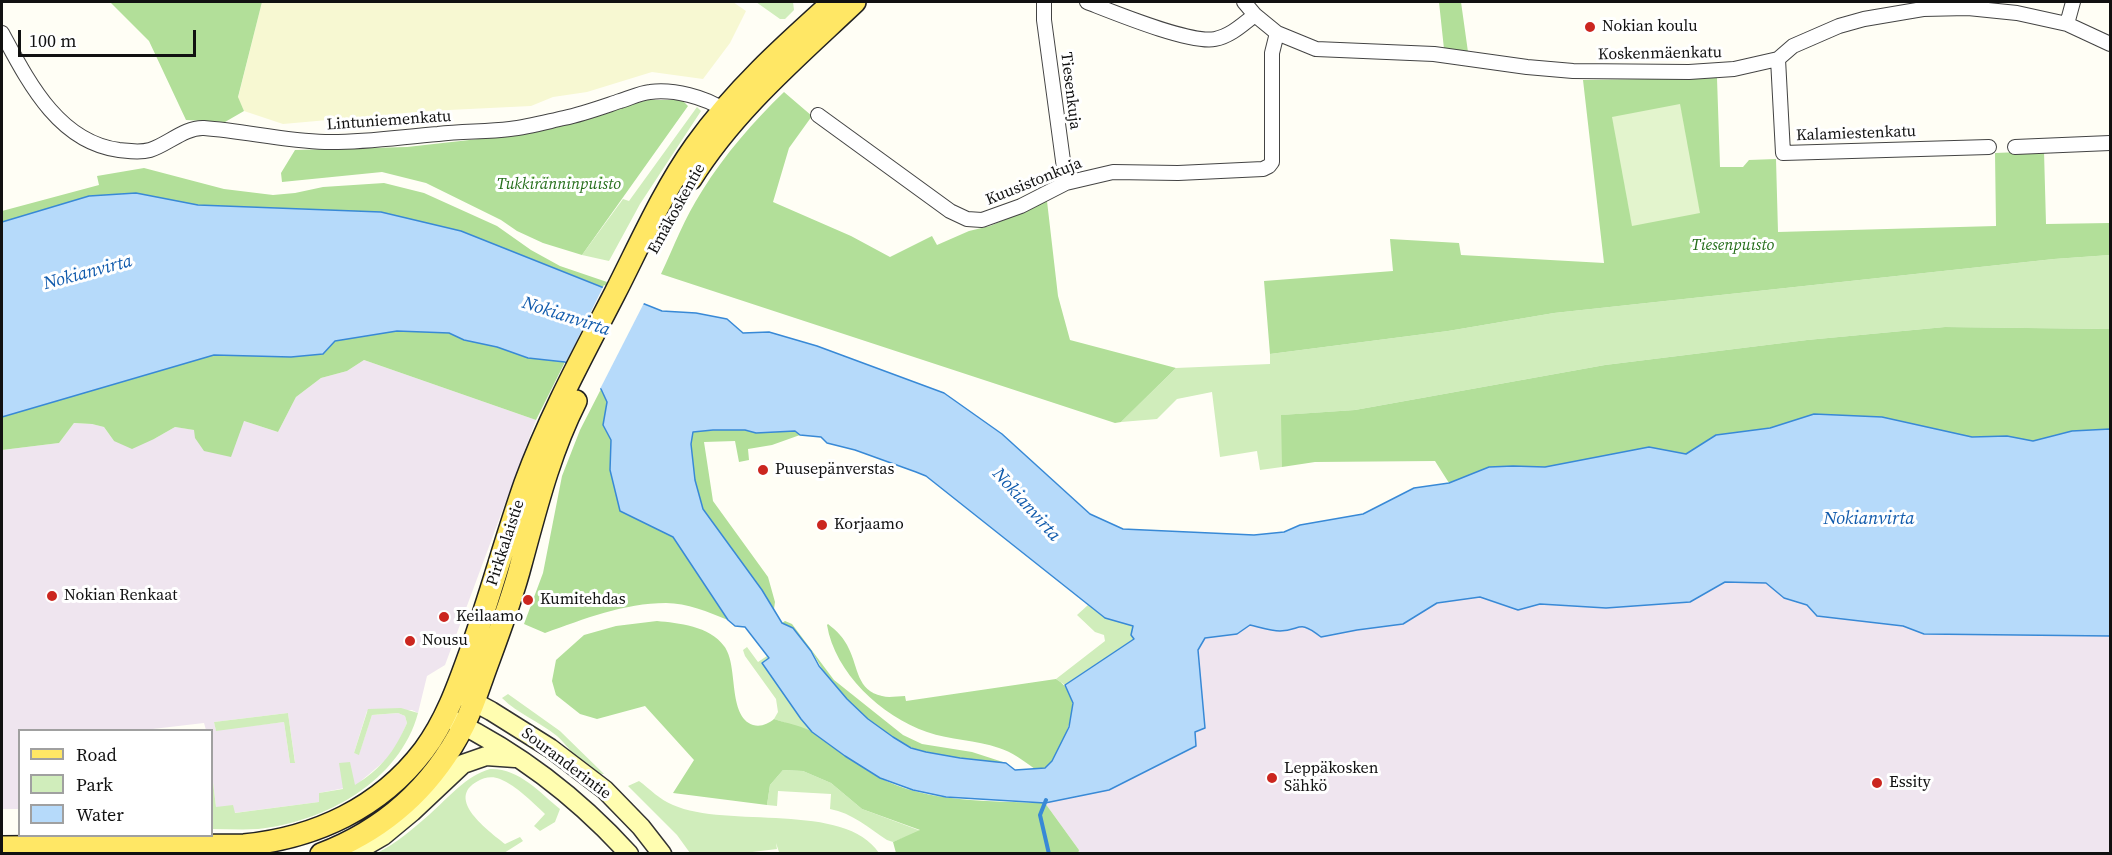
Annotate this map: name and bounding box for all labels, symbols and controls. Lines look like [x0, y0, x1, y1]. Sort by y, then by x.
place label: Nokian koulu [1602, 17, 1698, 37]
scale bar [21, 18, 200, 56]
marker: Nokian koulu [1583, 20, 1597, 34]
text: 100 m [29, 28, 76, 53]
street label: Koskenmäenkatu [1598, 43, 1722, 65]
street label: Tiesenkuja [1056, 51, 1084, 131]
street label: Lintuniemenkatu [326, 107, 452, 135]
street label: Kalamiestenkatu [1796, 122, 1916, 146]
street label: Kuusistonkuja [983, 154, 1085, 210]
street label: Emäkoskentie [644, 160, 710, 258]
park label: Tukkiränninpuisto [497, 175, 621, 195]
park label: Tiesenpuisto [1692, 236, 1774, 256]
water label: Nokianvirta [41, 251, 135, 295]
water label: Nokianvirta [519, 293, 613, 341]
place label: Puusepänverstas [775, 460, 894, 480]
marker: Puusepänverstas [756, 463, 770, 477]
water label: Nokianvirta [987, 464, 1065, 546]
street label: Pirkkalaistie [483, 498, 529, 588]
water label: Nokianvirta [1823, 508, 1915, 530]
place label: Korjaamo [834, 515, 904, 535]
marker: Korjaamo [815, 518, 829, 532]
place label: Nokian Renkaat [64, 586, 178, 606]
marker: Nokian Renkaat [45, 589, 59, 603]
place label: Kumitehdas [540, 590, 626, 610]
marker: Kumitehdas [521, 593, 535, 607]
place label: Keilaamo [456, 607, 523, 627]
marker: Keilaamo [437, 610, 451, 624]
place label: Nousu [422, 631, 468, 651]
marker: Nousu [403, 634, 417, 648]
street label: Souranderintie [517, 724, 615, 804]
legend [18, 729, 213, 837]
text: Road [76, 742, 117, 767]
place label: Leppäkosken Sähkö [1284, 759, 1378, 797]
marker: Leppäkosken Sähkö [1265, 771, 1279, 785]
text: Park [76, 772, 113, 797]
place label: Essity [1889, 773, 1931, 793]
marker: Essity [1870, 776, 1884, 790]
text: Water [76, 802, 124, 827]

